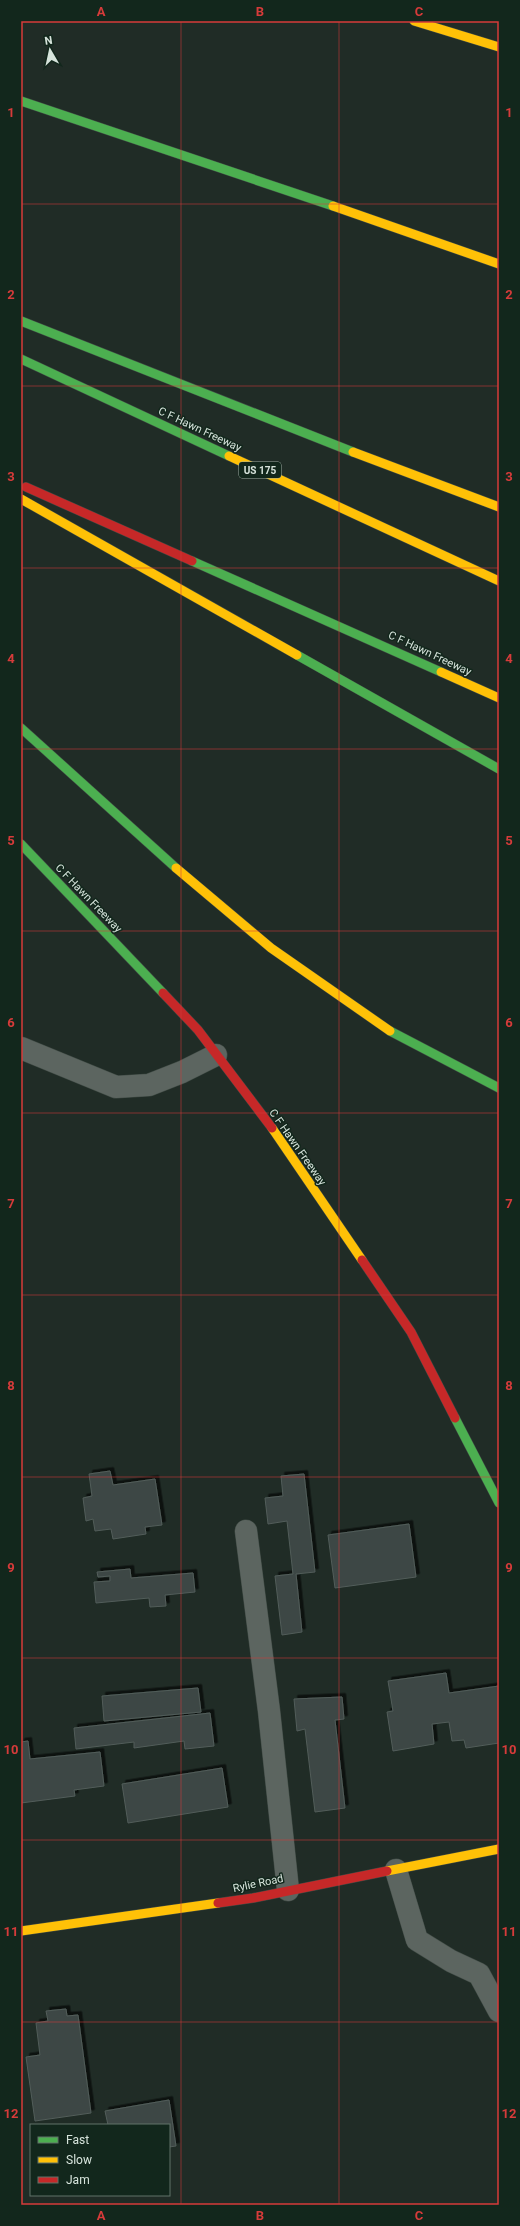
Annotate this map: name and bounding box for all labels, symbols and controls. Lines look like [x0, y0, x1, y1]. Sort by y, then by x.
text: A [97, 4, 106, 19]
text: B [256, 4, 264, 19]
text: C [415, 4, 424, 19]
north arrow [30, 30, 70, 70]
text: N [44, 34, 54, 48]
text: 1 [7, 105, 15, 120]
text: 1 [505, 105, 513, 120]
text: 2 [7, 287, 15, 302]
text: 2 [505, 287, 513, 302]
street label: C F Hawn Freeway [156, 405, 244, 455]
road number: US 175 [239, 462, 281, 478]
text: 3 [7, 469, 15, 484]
text: 3 [505, 469, 513, 484]
street label: C F Hawn Freeway [386, 629, 474, 679]
text: 4 [7, 651, 15, 666]
text: 4 [505, 651, 513, 666]
text: 5 [7, 833, 15, 848]
text: 5 [505, 833, 513, 848]
street label: C F Hawn Freeway [53, 861, 125, 936]
text: 6 [7, 1015, 15, 1030]
text: 6 [505, 1015, 513, 1030]
street label: C F Hawn Freeway [266, 1107, 329, 1189]
text: 7 [7, 1196, 15, 1211]
text: 7 [505, 1196, 513, 1211]
text: 8 [7, 1378, 15, 1393]
text: 8 [505, 1378, 513, 1393]
text: 9 [7, 1560, 15, 1575]
text: 9 [505, 1560, 513, 1575]
text: 10 [4, 1742, 18, 1757]
text: 10 [502, 1742, 516, 1757]
street label: Rylie Road [232, 1872, 284, 1895]
text: 11 [4, 1924, 18, 1939]
text: 11 [502, 1924, 516, 1939]
text: 12 [4, 2106, 18, 2121]
text: 12 [502, 2106, 516, 2121]
legend [30, 2124, 170, 2196]
text: Fast [66, 2133, 89, 2147]
text: Slow [66, 2153, 92, 2167]
text: Jam [66, 2173, 90, 2187]
text: A [97, 2208, 106, 2223]
text: B [256, 2208, 264, 2223]
text: C [415, 2208, 424, 2223]

